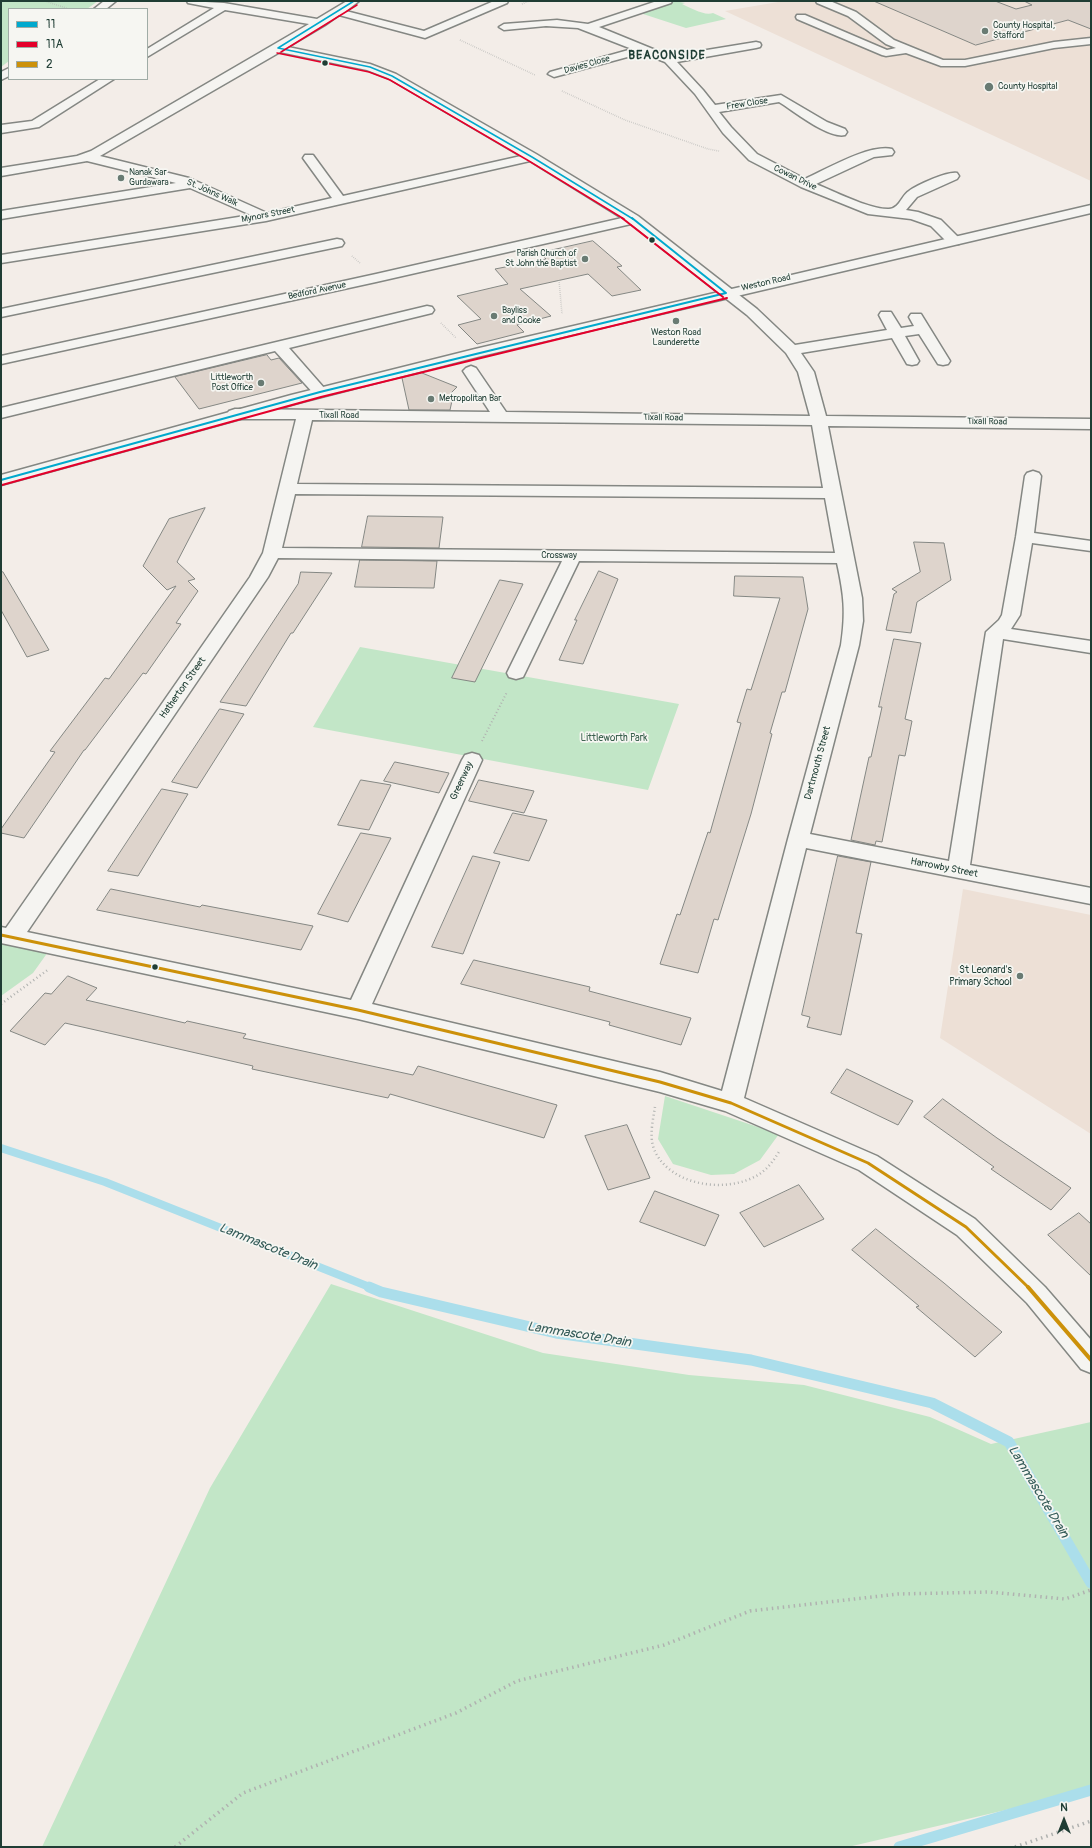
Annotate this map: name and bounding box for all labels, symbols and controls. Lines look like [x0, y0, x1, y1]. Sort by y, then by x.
legend [8, 8, 148, 80]
text: 11 [46, 17, 55, 32]
place label: County Hospital, Stafford [993, 21, 1055, 42]
marker: County Hospital, Stafford [980, 26, 990, 36]
text: 11A [46, 37, 63, 52]
district label: BEACONSIDE [628, 49, 706, 63]
street label: Davies Close [563, 53, 611, 77]
text: 2 [46, 57, 53, 72]
unlabelled marker [320, 58, 330, 68]
marker: County Hospital [983, 81, 995, 93]
place label: County Hospital [998, 82, 1058, 92]
street label: Frew Close [725, 95, 769, 113]
street label: Cowan Drive [772, 163, 818, 193]
place label: Nanak Sar Gurdawara [129, 168, 169, 189]
marker: Nanak Sar Gurdawara [116, 173, 126, 183]
street label: St. Johns Walk [185, 177, 239, 209]
street label: Mynors Street [240, 205, 296, 225]
unlabelled marker [647, 235, 657, 245]
place label: Parish Church of St John the Baptist [505, 249, 577, 270]
marker: Parish Church of St John the Baptist [580, 254, 590, 264]
street label: Weston Road [740, 272, 792, 294]
street label: Bedford Avenue [287, 280, 347, 302]
place label: Bayliss and Cooke [502, 306, 541, 327]
marker: Bayliss and Cooke [489, 311, 499, 321]
marker: Weston Road Launderette [671, 316, 681, 326]
place label: Weston Road Launderette [651, 328, 701, 349]
place label: Littleworth Post Office [211, 373, 253, 394]
marker: Littleworth Post Office [256, 378, 266, 388]
marker: Metropolitan Bar [426, 394, 436, 404]
place label: Metropolitan Bar [439, 394, 501, 404]
street label: Tixall Road [319, 411, 359, 421]
street label: Tixall Road [643, 412, 683, 424]
street label: Tixall Road [967, 416, 1007, 428]
street label: Crossway [541, 551, 577, 561]
street label: Hatherton Street [157, 655, 209, 721]
street label: Dartmouth Street [802, 725, 834, 801]
park label: Littleworth Park [581, 732, 647, 744]
street label: Greenway [448, 760, 476, 802]
street label: Harrowby Street [909, 856, 979, 880]
unlabelled marker [150, 962, 160, 972]
place label: St Leonard's Primary School [949, 964, 1012, 988]
marker: St Leonard's Primary School [1015, 971, 1025, 981]
water label: Lammascote Drain [217, 1220, 319, 1274]
water label: Lammascote Drain [526, 1319, 632, 1351]
water label: Lammascote Drain [1004, 1443, 1072, 1541]
north arrow [1044, 1800, 1084, 1840]
text: N [1060, 1801, 1068, 1814]

